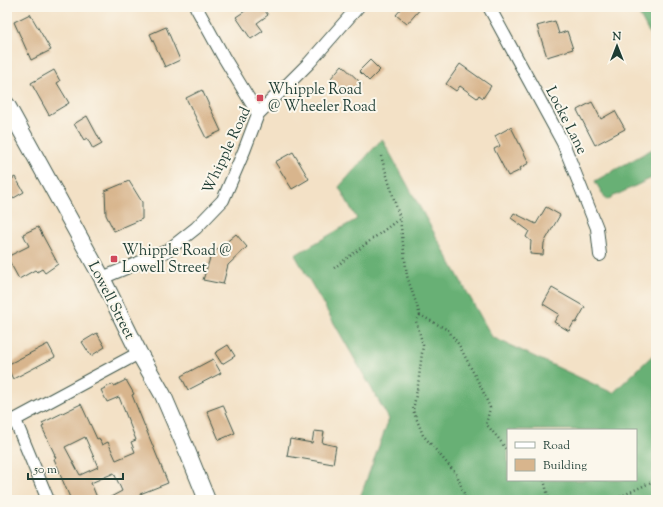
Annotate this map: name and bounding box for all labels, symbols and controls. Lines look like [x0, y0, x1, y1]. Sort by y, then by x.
north arrow [597, 26, 637, 66]
text: N [612, 29, 622, 45]
place label: Whipple Road @ Wheeler Road [268, 80, 377, 118]
street label: Locke Lane [540, 83, 592, 158]
marker: Whipple Road @ Wheeler Road [255, 93, 265, 103]
street label: Whipple Road [198, 103, 257, 198]
place label: Whipple Road @ Lowell Street [122, 241, 232, 279]
marker: Whipple Road @ Lowell Street [109, 254, 119, 264]
street label: Lowell Street [82, 258, 139, 343]
legend [507, 429, 637, 481]
text: Road [543, 437, 570, 455]
scale bar [28, 455, 123, 481]
text: Building [543, 457, 587, 475]
text: 50 m [33, 461, 57, 479]

